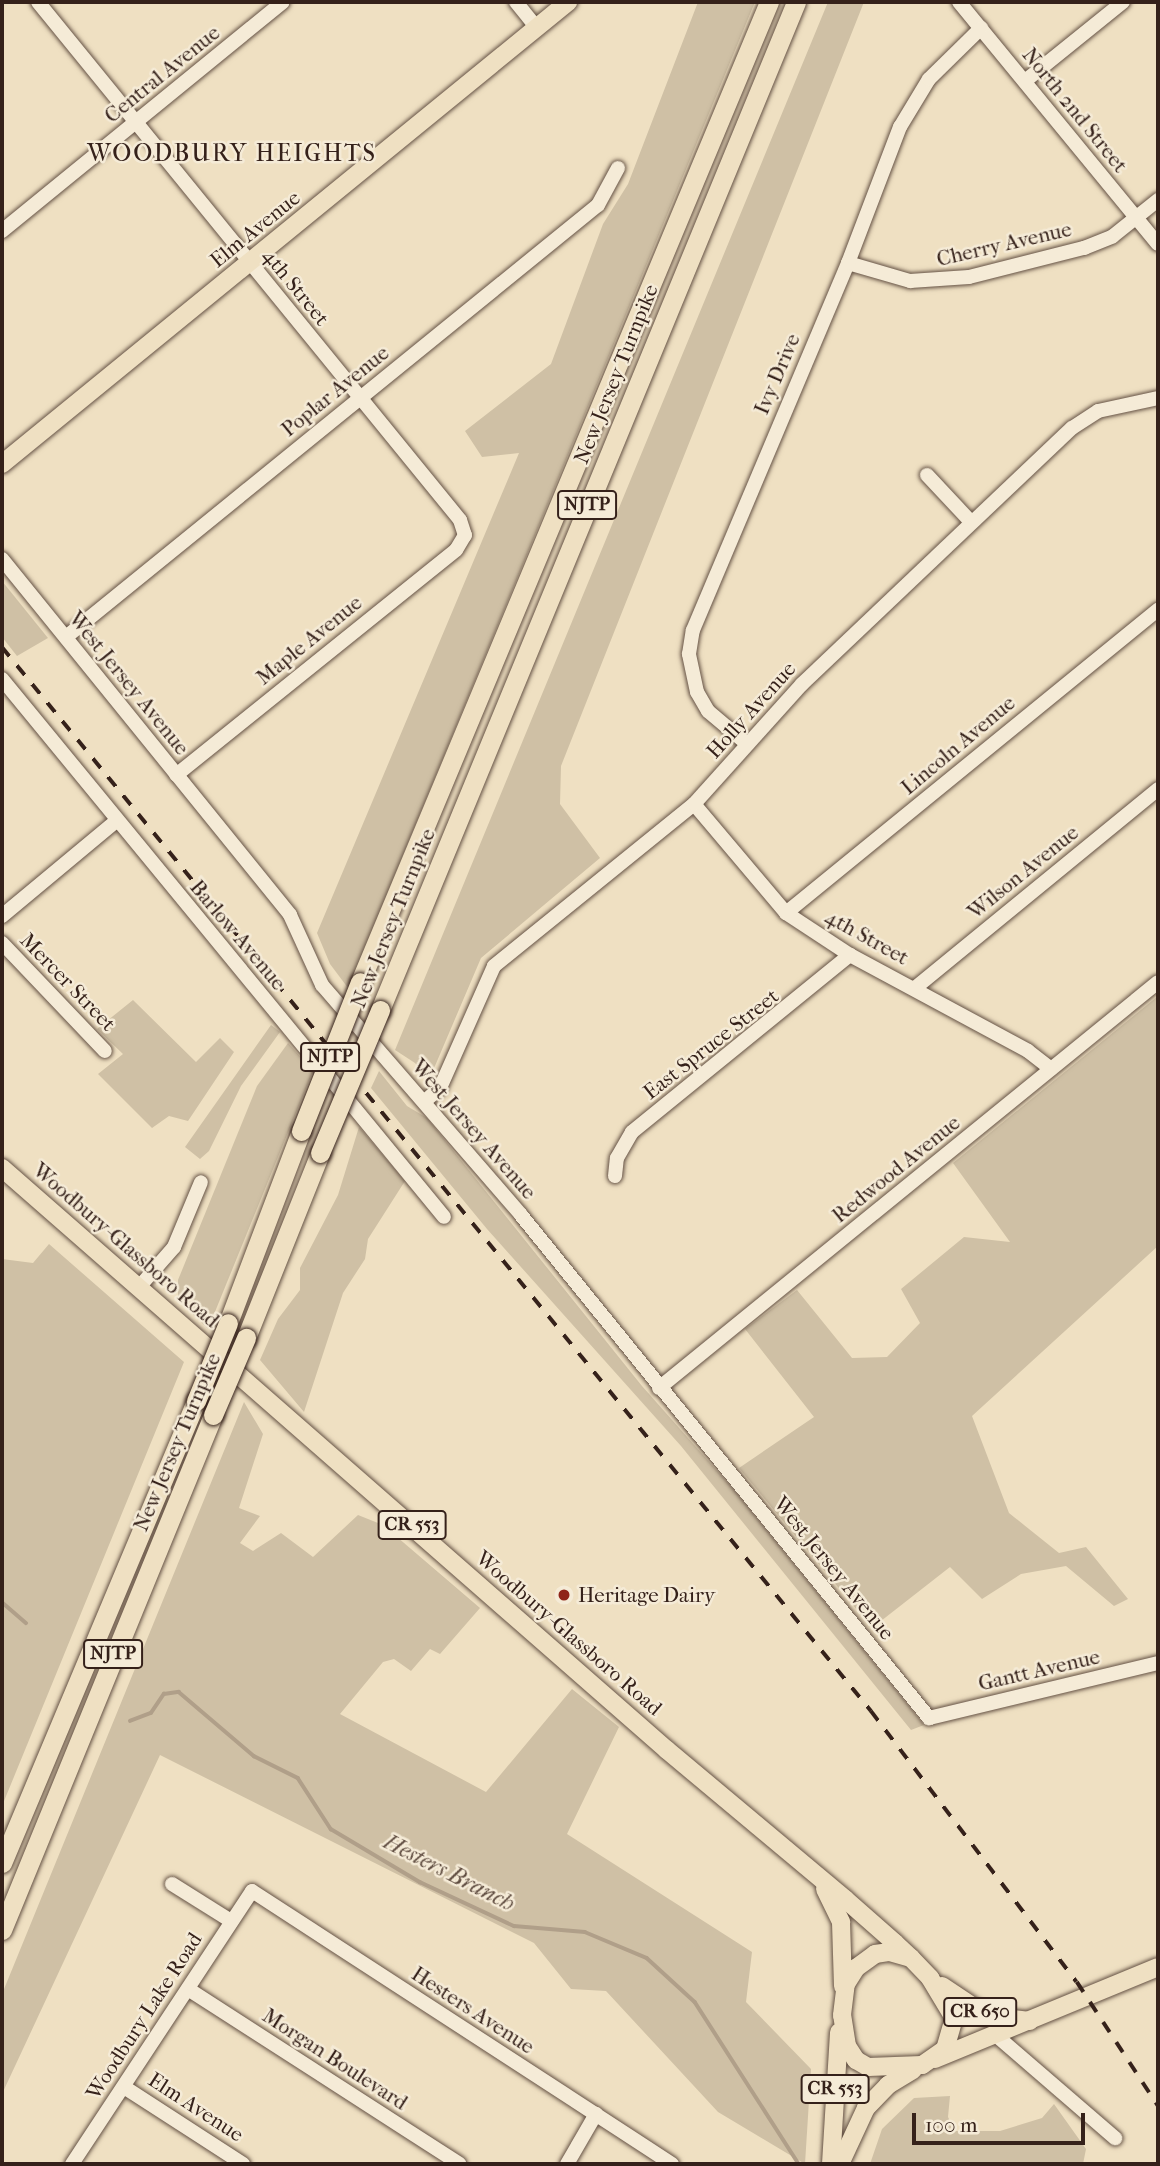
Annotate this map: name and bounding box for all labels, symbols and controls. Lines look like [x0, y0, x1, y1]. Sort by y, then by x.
street label: Central Avenue [99, 20, 225, 128]
street label: North 2nd Street [1017, 43, 1133, 177]
district label: WOODBURY HEIGHTS [89, 140, 375, 168]
street label: Elm Avenue [205, 185, 305, 273]
street label: Cherry Avenue [934, 216, 1074, 272]
street label: 4th Street [257, 243, 335, 331]
street label: New Jersey Turnpike [568, 281, 664, 467]
street label: Ivy Drive [749, 330, 805, 418]
street label: Poplar Avenue [276, 340, 394, 442]
road number: NJTP [556, 490, 618, 520]
street label: Maple Avenue [251, 590, 367, 690]
street label: West Jersey Avenue [63, 606, 195, 760]
street label: Holly Avenue [701, 656, 801, 764]
street label: Lincoln Avenue [896, 690, 1020, 800]
street label: Wilson Avenue [963, 820, 1083, 924]
street label: New Jersey Turnpike [345, 825, 441, 1011]
street label: Barlow Avenue [185, 875, 291, 995]
street label: 4th Street [821, 904, 913, 970]
street label: Mercer Street [15, 928, 121, 1036]
street label: East Spruce Street [638, 983, 784, 1105]
road number: NJTP [298, 1042, 362, 1072]
street label: West Jersey Avenue [406, 1054, 542, 1204]
street label: Redwood Avenue [827, 1110, 965, 1228]
street label: Woodbury-Glassboro Road [28, 1157, 224, 1333]
street label: New Jersey Turnpike [128, 1349, 226, 1535]
street label: West Jersey Avenue [768, 1491, 900, 1645]
road number: CR 553 [377, 1510, 447, 1540]
street label: Woodbury-Glassboro Road [471, 1545, 667, 1721]
place label: Heritage Dairy [578, 1582, 715, 1608]
marker: Heritage Dairy [556, 1587, 572, 1603]
road number: NJTP [82, 1638, 144, 1670]
street label: Gantt Avenue [976, 1644, 1102, 1696]
water label: Hesters Branch [379, 1828, 519, 1918]
street label: Woodbury Lake Road [81, 1928, 207, 2104]
street label: Hesters Avenue [407, 1961, 539, 2059]
road number: CR 650 [942, 1996, 1018, 2028]
street label: Morgan Boulevard [258, 2003, 412, 2115]
street label: Elm Avenue [144, 2067, 248, 2147]
road number: CR 553 [800, 2074, 870, 2104]
scale bar [915, 2100, 1088, 2144]
text: 100 m [925, 2113, 978, 2137]

